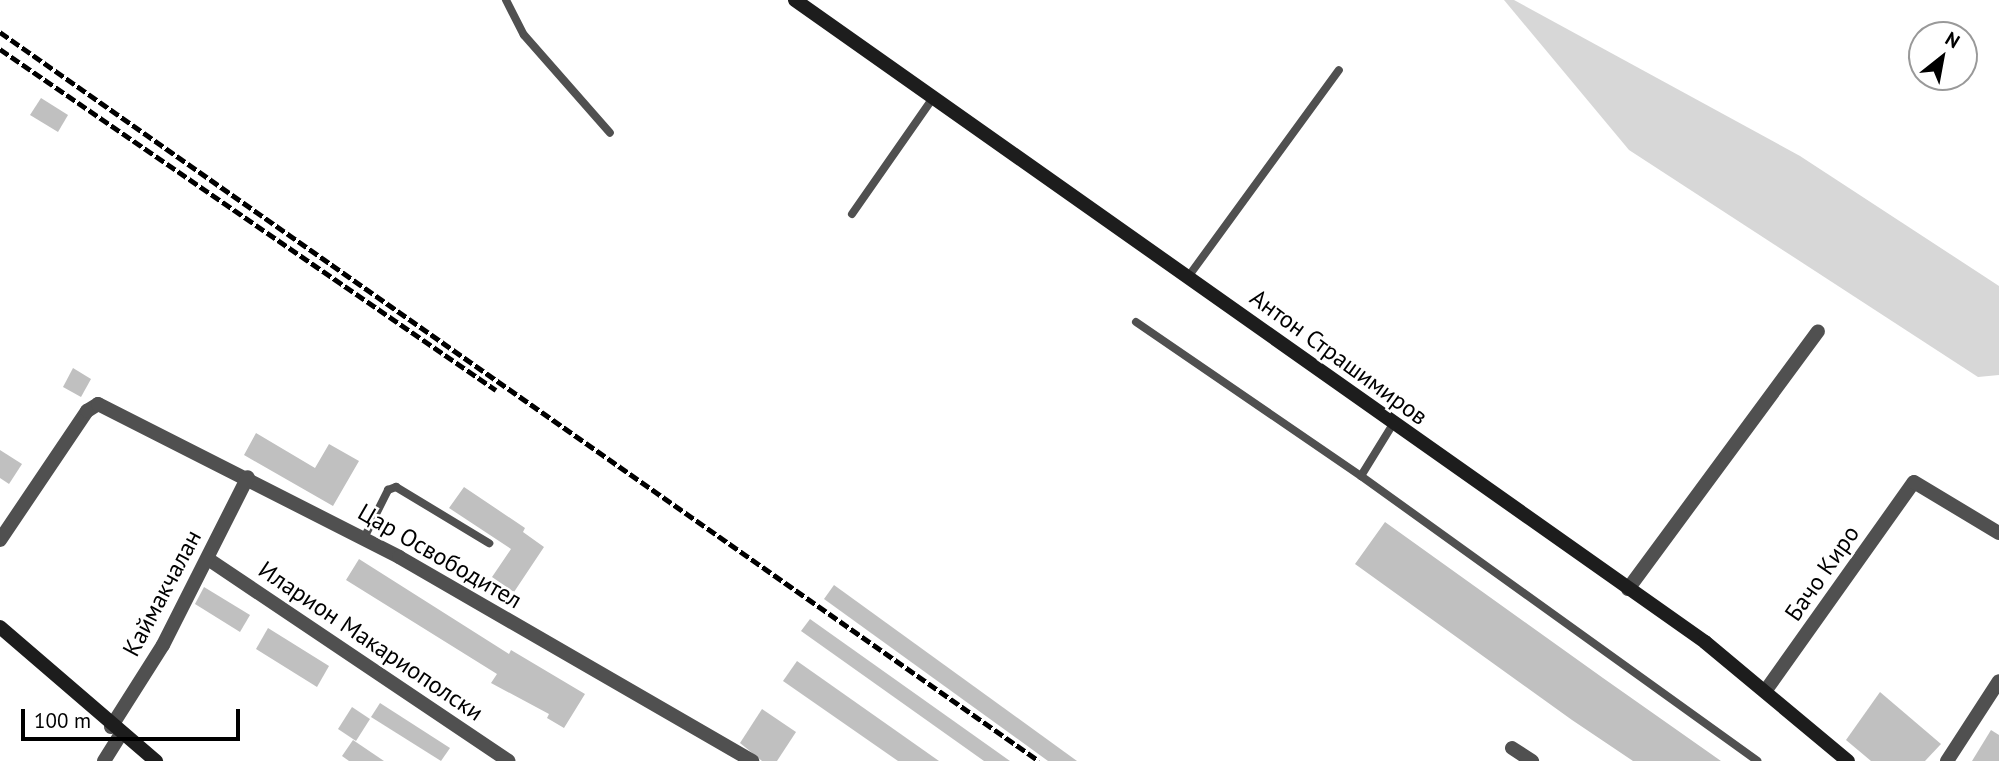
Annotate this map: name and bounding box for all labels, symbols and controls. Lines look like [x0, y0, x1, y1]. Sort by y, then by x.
north arrow [1908, 21, 1978, 91]
text: N [1941, 26, 1964, 53]
street label: Антон Страшимиров [1245, 283, 1433, 431]
street label: Цар Освободител [353, 497, 527, 615]
street label: Бачо Киро [1779, 520, 1865, 626]
street label: Каймакчалан [117, 525, 207, 661]
street label: Иларион Макариополски [253, 555, 489, 727]
scale bar [24, 694, 243, 738]
text: 100 m [34, 707, 91, 734]

